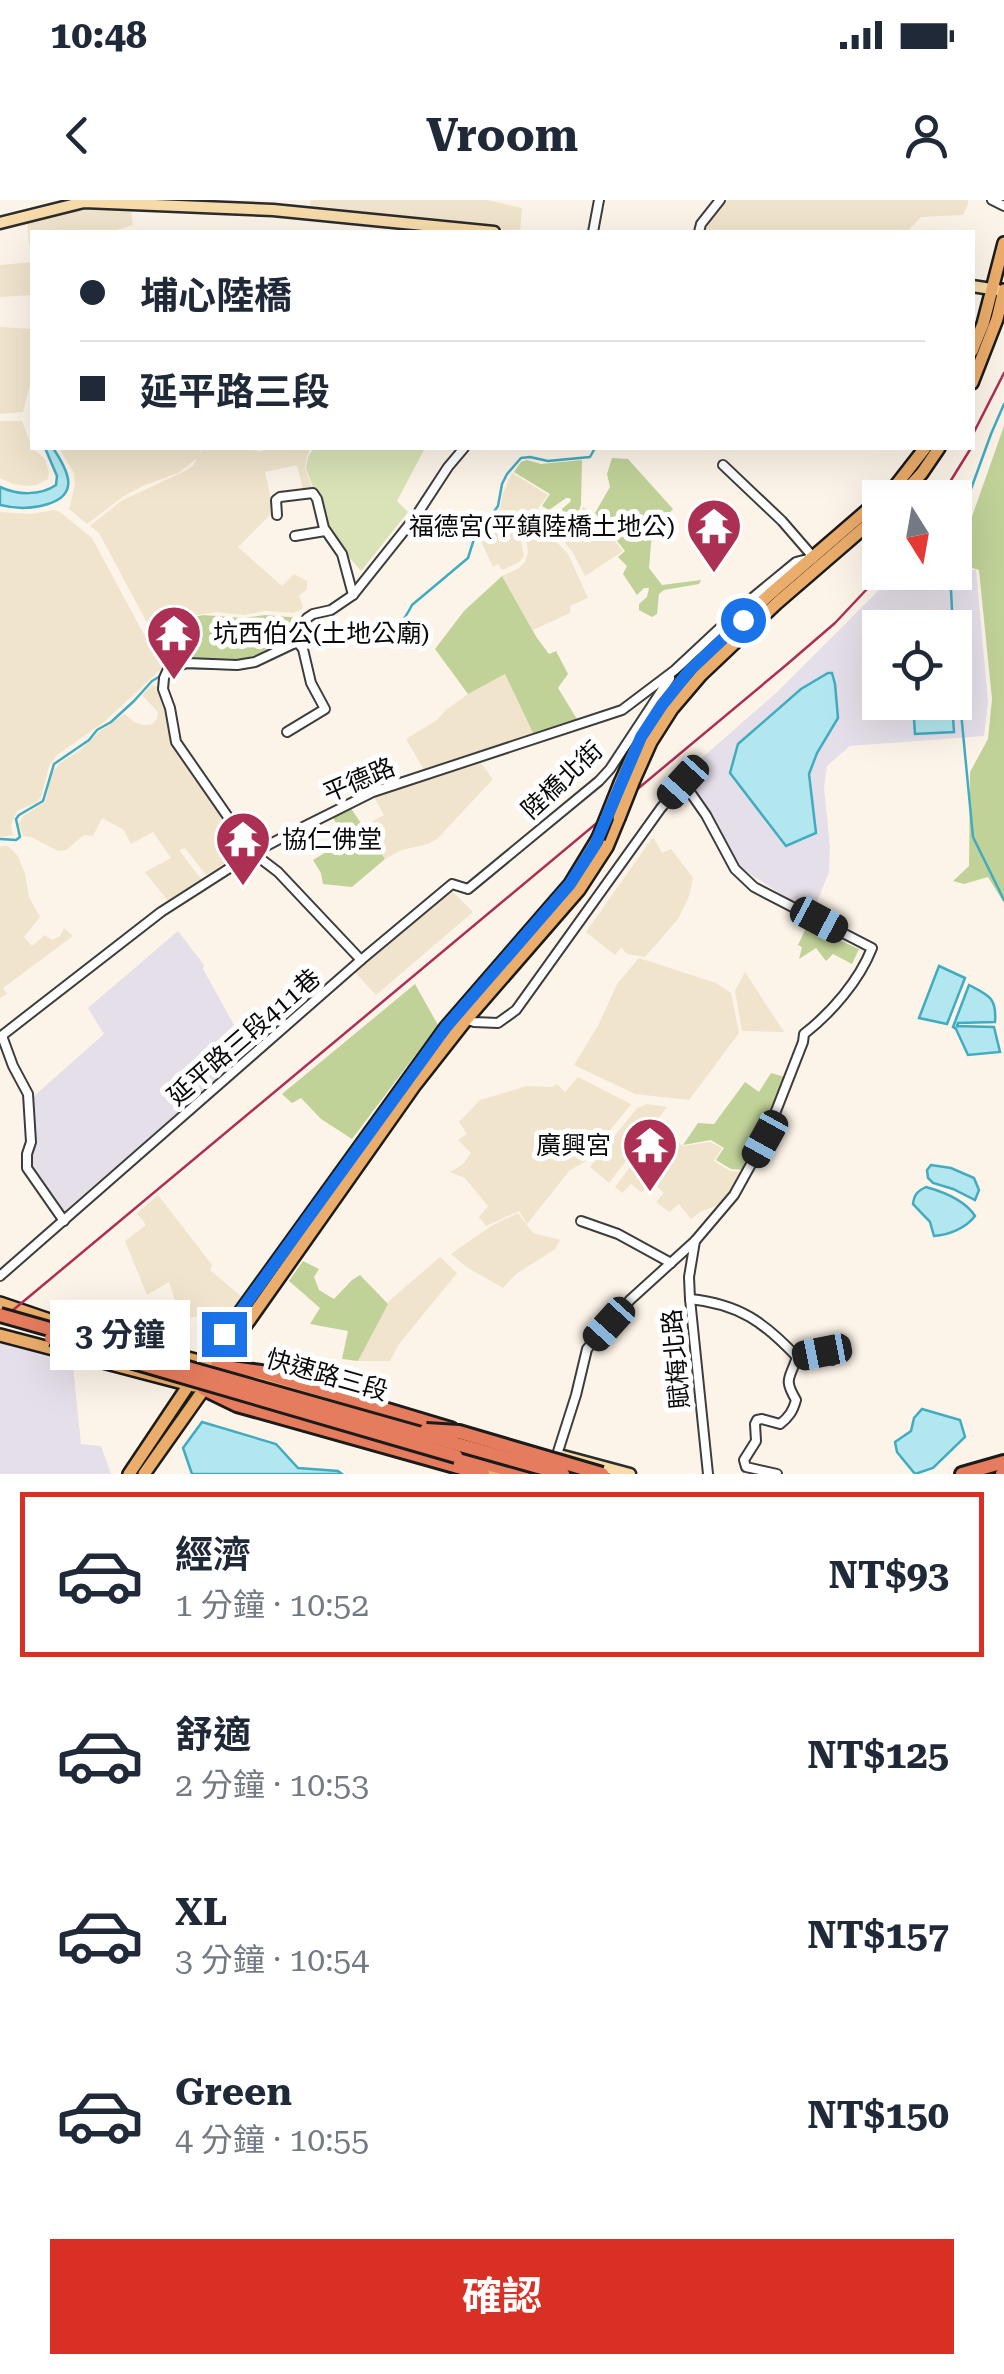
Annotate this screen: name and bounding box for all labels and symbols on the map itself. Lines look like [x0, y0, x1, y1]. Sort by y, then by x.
north arrow [862, 480, 972, 590]
temple icon: 福德宮(平鎮陸橋土地公) [684, 496, 744, 575]
place label: 福德宮(平鎮陸橋土地公) [409, 512, 675, 541]
route start [721, 598, 766, 643]
temple icon: 坑西伯公(土地公廟) [144, 603, 204, 682]
place label: 坑西伯公(土地公廟) [213, 619, 429, 648]
street label: 陸橋北街 [516, 735, 608, 825]
car [652, 750, 714, 814]
street label: 平德路 [319, 752, 399, 808]
temple icon: 協仁佛堂 [213, 809, 273, 888]
place label: 協仁佛堂 [282, 825, 382, 854]
car [785, 893, 853, 947]
street label: 延平路三段411巷 [162, 963, 326, 1111]
car [737, 1105, 793, 1173]
temple icon: 廣興宮 [620, 1115, 680, 1194]
place label: 廣興宮 [536, 1131, 611, 1160]
car [578, 1292, 640, 1356]
callout: 3 分鐘 [49, 1299, 189, 1369]
street label: 賦梅北路 [657, 1308, 695, 1410]
route end [202, 1312, 247, 1357]
car [790, 1332, 854, 1372]
street label: 快速路三段 [263, 1344, 391, 1406]

